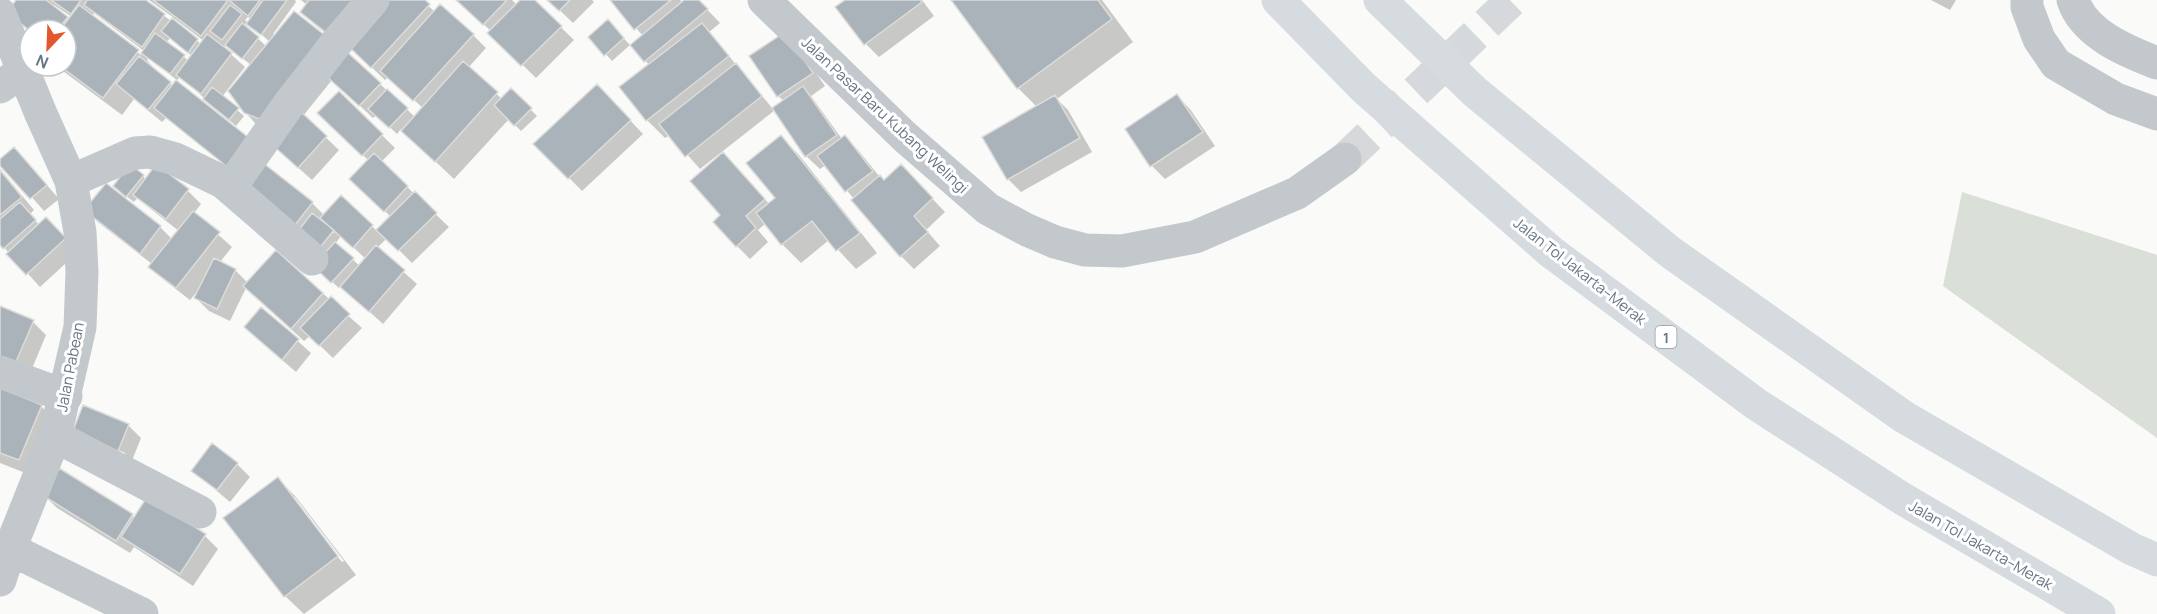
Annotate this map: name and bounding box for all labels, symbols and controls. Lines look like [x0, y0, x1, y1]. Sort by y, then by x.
north arrow [18, 18, 78, 78]
street label: Jalan Pasar Baru Kubang Welingi [797, 32, 973, 198]
text: N [33, 49, 52, 74]
street label: Jalan Tol Jakarta–Merak [1509, 212, 1651, 330]
street label: Jalan Pabean [51, 320, 89, 414]
road number: 1 [1656, 326, 1676, 348]
street label: Jalan Tol Jakarta–Merak [1905, 495, 2057, 595]

